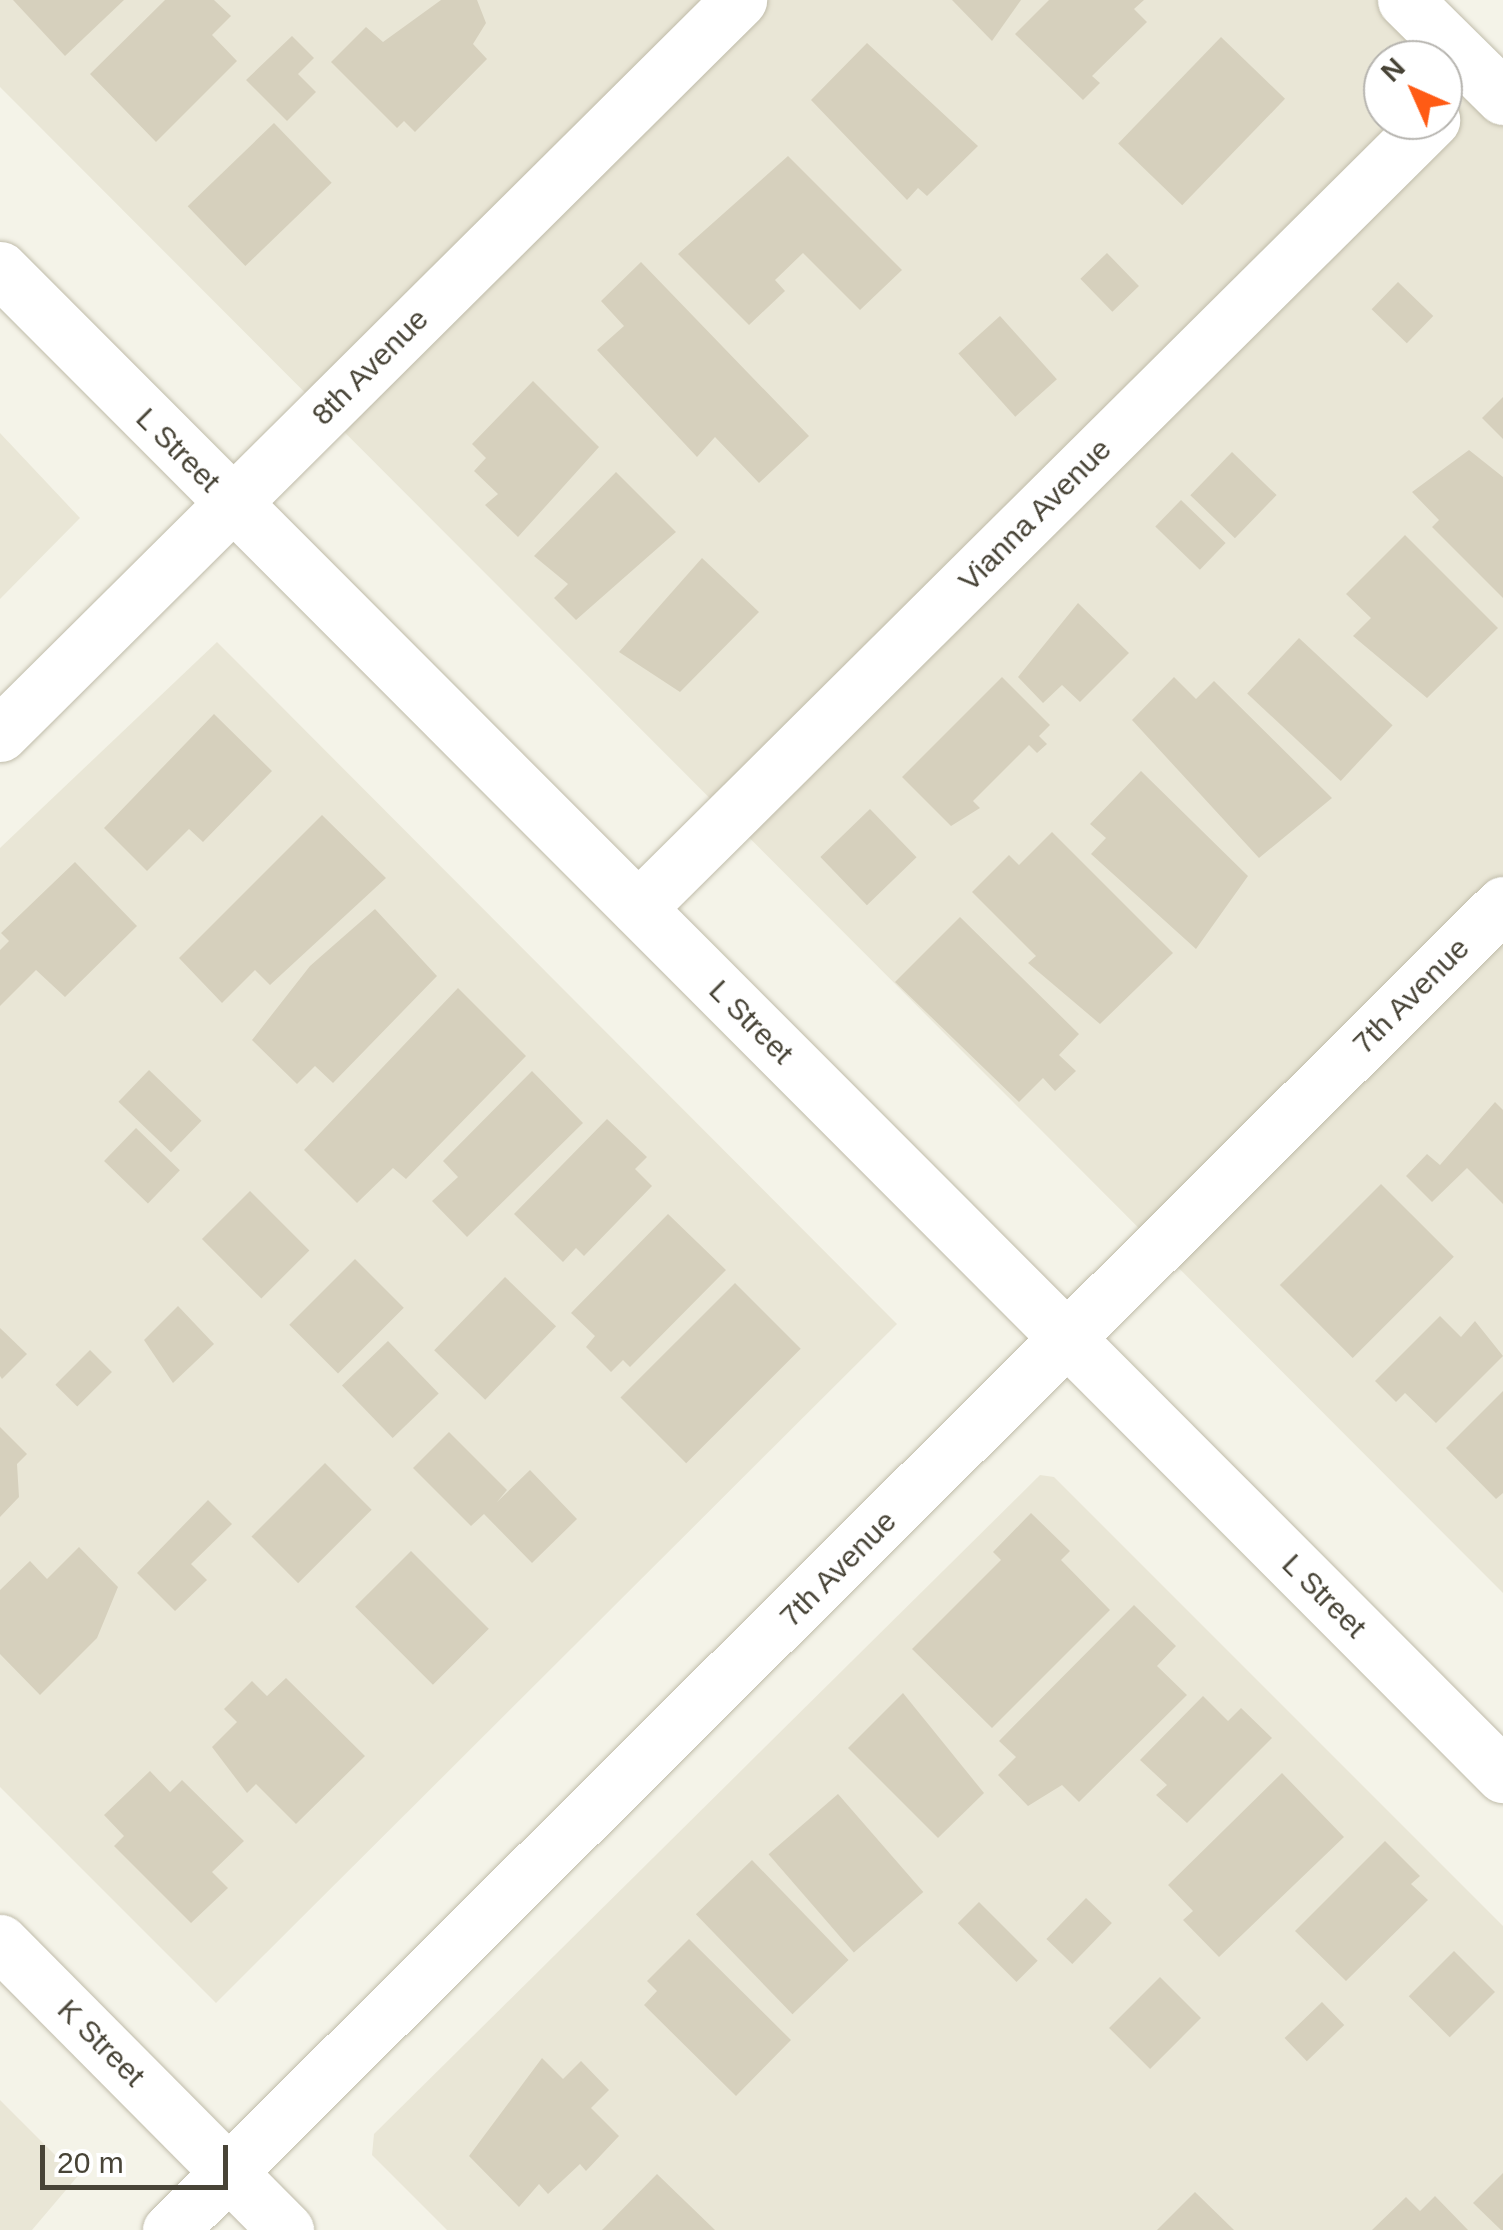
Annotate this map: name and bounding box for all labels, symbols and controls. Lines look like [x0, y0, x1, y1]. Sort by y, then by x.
north arrow [1363, 40, 1463, 140]
text: N [1375, 52, 1411, 88]
street label: 8th Avenue [304, 301, 436, 433]
street label: L Street [128, 400, 228, 500]
street label: Vianna Avenue [951, 431, 1119, 599]
street label: 7th Avenue [1345, 930, 1477, 1062]
street label: L Street [701, 972, 801, 1072]
street label: 7th Avenue [772, 1503, 904, 1635]
street label: L Street [1274, 1546, 1374, 1646]
street label: K Street [50, 1992, 152, 2094]
scale bar [45, 2125, 232, 2187]
text: 20 m [57, 2146, 124, 2179]

